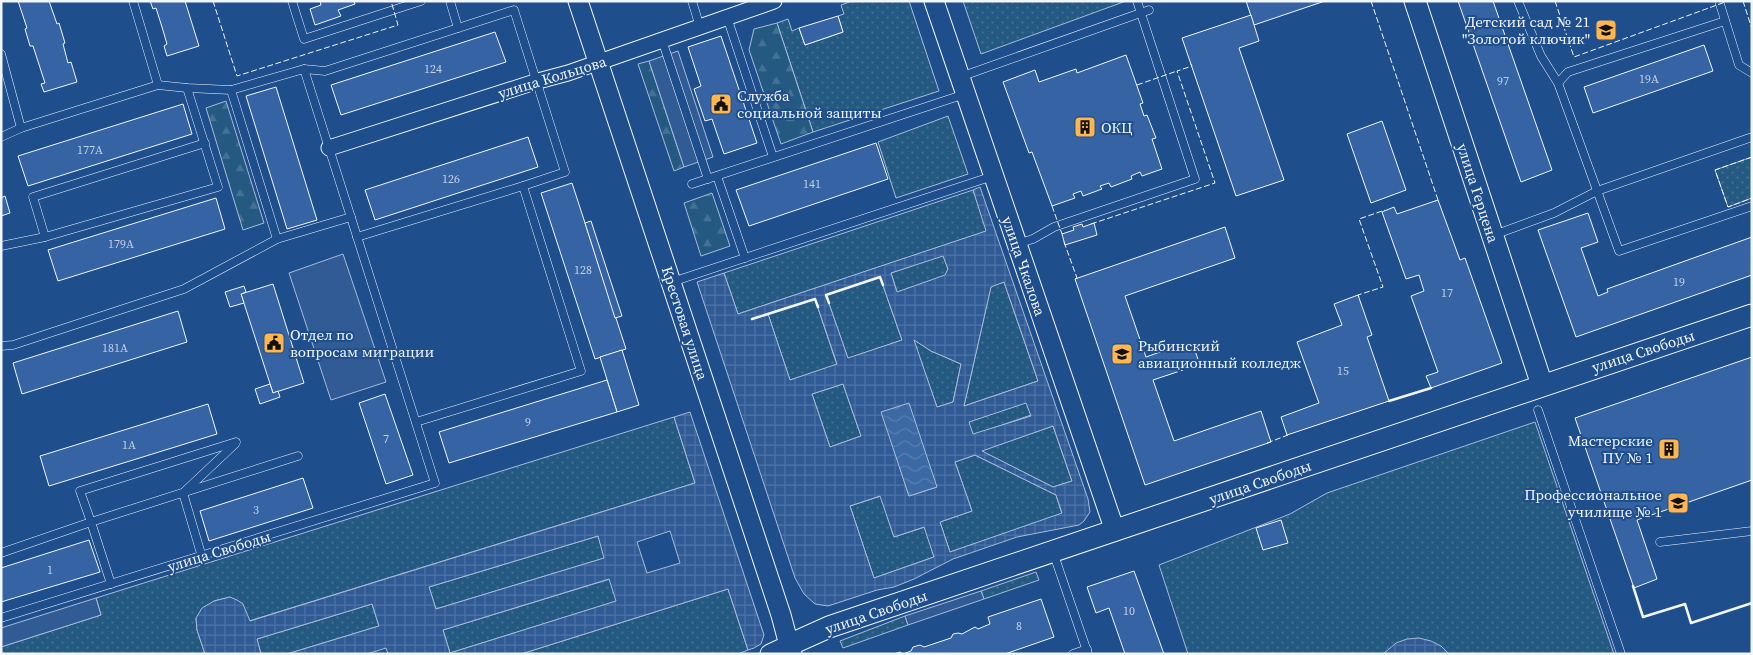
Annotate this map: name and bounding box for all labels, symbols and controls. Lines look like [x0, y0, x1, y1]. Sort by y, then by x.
place label: Детский сад № 21 "Золотой ключик" [1462, 11, 1590, 49]
school or university icon: Детский сад № 21 "Золотой ключик" [1594, 18, 1618, 42]
street label: улица Кольцова [495, 50, 609, 103]
house number: 124 [424, 61, 442, 77]
house number: 19А [1639, 71, 1659, 87]
house number: 97 [1497, 73, 1509, 89]
place label: Служба социальной защиты [737, 85, 882, 123]
public building icon: Служба социальной защиты [709, 92, 733, 116]
building icon: ОКЦ [1073, 115, 1097, 139]
place label: ОКЦ [1101, 117, 1133, 138]
street label: улица Герцена [1452, 141, 1504, 246]
house number: 177А [77, 142, 103, 158]
house number: 126 [442, 171, 460, 187]
house number: 141 [803, 176, 821, 192]
street label: улица Чкалова [997, 213, 1051, 319]
house number: 179А [108, 236, 134, 252]
house number: 128 [574, 262, 592, 278]
street label: Крестовая улица [657, 264, 713, 383]
house number: 19 [1673, 274, 1685, 290]
house number: 17 [1441, 285, 1453, 301]
place label: Отдел по вопросам миграции [290, 324, 435, 362]
street label: улица Свободы [1589, 324, 1697, 378]
public building icon: Отдел по вопросам миграции [262, 331, 286, 355]
place label: Рыбинский авиационный колледж [1138, 335, 1302, 373]
house number: 181А [102, 340, 128, 356]
school or university icon: Рыбинский авиационный колледж [1110, 342, 1134, 366]
house number: 15 [1337, 363, 1349, 379]
house number: 9 [525, 414, 531, 430]
place label: Мастерские ПУ № 1 [1568, 430, 1653, 468]
house number: 7 [383, 431, 389, 447]
house number: 1А [122, 437, 136, 453]
building icon: Мастерские ПУ № 1 [1657, 437, 1681, 461]
street label: улица Свободы [1206, 455, 1314, 509]
place label: Профессиональное училище № 1 [1524, 484, 1662, 522]
school or university icon: Профессиональное училище № 1 [1666, 491, 1690, 515]
house number: 3 [253, 502, 259, 518]
street label: улица Свободы [165, 525, 273, 577]
house number: 1 [47, 562, 53, 578]
street label: улица Свободы [822, 585, 930, 639]
house number: 10 [1123, 603, 1135, 619]
house number: 8 [1016, 618, 1022, 634]

